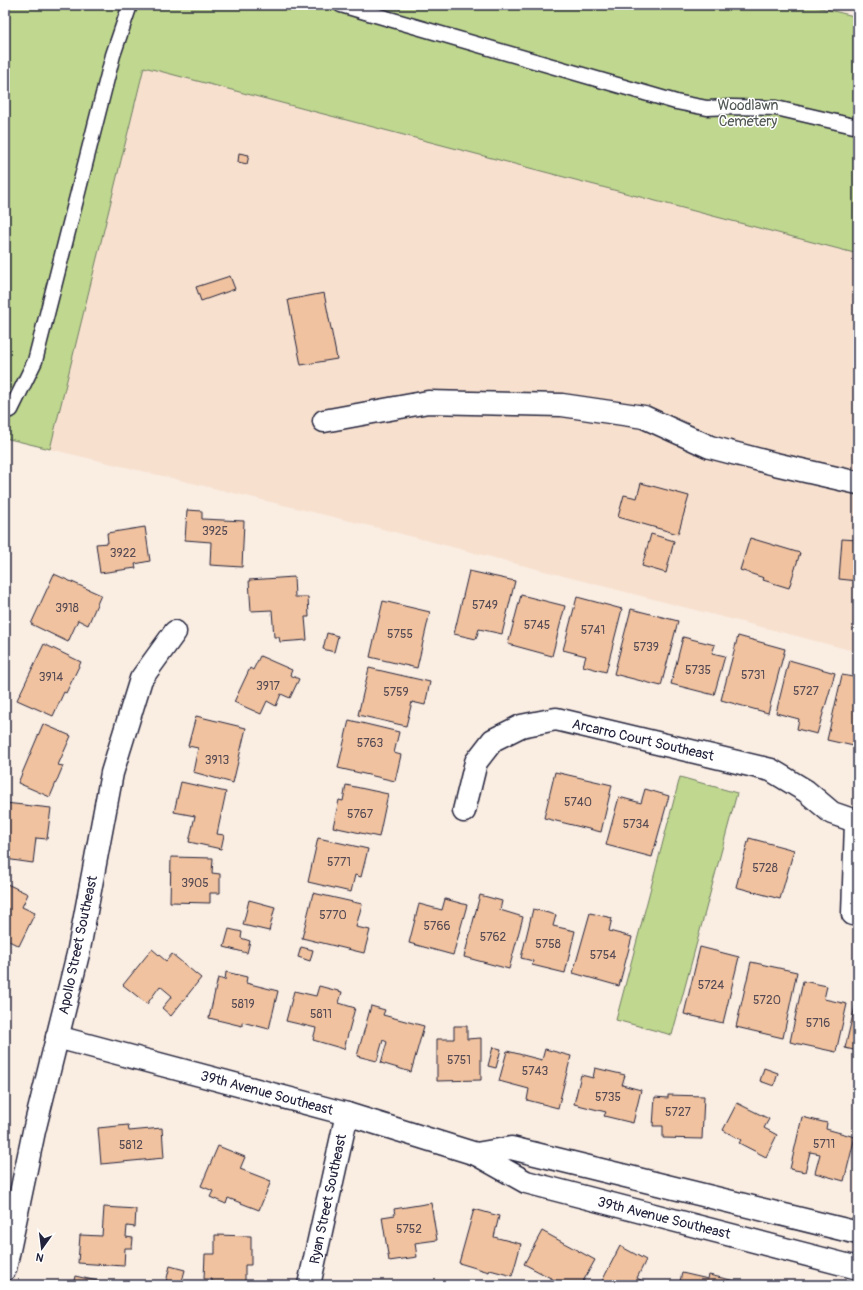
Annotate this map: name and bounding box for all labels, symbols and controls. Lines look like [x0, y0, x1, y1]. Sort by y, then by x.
park label: Woodlawn Cemetery [717, 97, 779, 130]
house number: 3925 [202, 524, 228, 539]
house number: 3922 [110, 546, 136, 561]
house number: 5749 [472, 598, 498, 613]
house number: 3918 [55, 601, 79, 616]
house number: 5745 [524, 618, 550, 633]
house number: 5741 [581, 623, 605, 638]
house number: 5755 [387, 627, 413, 642]
house number: 5739 [633, 640, 659, 655]
house number: 5735 [685, 663, 711, 678]
house number: 5731 [741, 668, 765, 683]
house number: 3914 [39, 670, 63, 685]
house number: 3917 [256, 679, 281, 694]
house number: 5727 [793, 684, 820, 699]
house number: 5759 [383, 685, 409, 700]
street label: Arcarro Court Southeast [570, 715, 716, 765]
house number: 5763 [357, 736, 384, 751]
house number: 3913 [205, 753, 229, 768]
house number: 5740 [564, 795, 592, 810]
house number: 5767 [347, 807, 374, 822]
house number: 5734 [623, 817, 649, 832]
house number: 5771 [327, 855, 351, 870]
house number: 5728 [752, 861, 778, 876]
street label: Apollo Street Southeast [55, 874, 101, 1016]
house number: 3905 [181, 876, 209, 891]
house number: 5770 [319, 908, 347, 923]
house number: 5766 [424, 919, 450, 934]
house number: 5762 [480, 930, 507, 945]
house number: 5758 [535, 937, 561, 952]
house number: 5754 [590, 948, 616, 963]
house number: 5724 [698, 978, 724, 993]
house number: 5720 [753, 993, 781, 1008]
house number: 5819 [231, 997, 255, 1012]
house number: 5811 [310, 1007, 332, 1022]
house number: 5716 [806, 1016, 830, 1031]
house number: 5751 [447, 1053, 471, 1068]
house number: 5743 [522, 1064, 549, 1079]
street label: 39th Avenue Southeast [199, 1067, 336, 1119]
house number: 5735 [595, 1090, 621, 1105]
house number: 5727 [665, 1105, 692, 1120]
street label: Ryan Street Southeast [306, 1132, 350, 1266]
house number: 5711 [813, 1137, 835, 1152]
house number: 5812 [119, 1138, 143, 1153]
street label: 39th Avenue Southeast [596, 1193, 733, 1243]
house number: 5752 [396, 1222, 422, 1237]
north arrow [22, 1228, 62, 1268]
text: N [34, 1250, 45, 1264]

